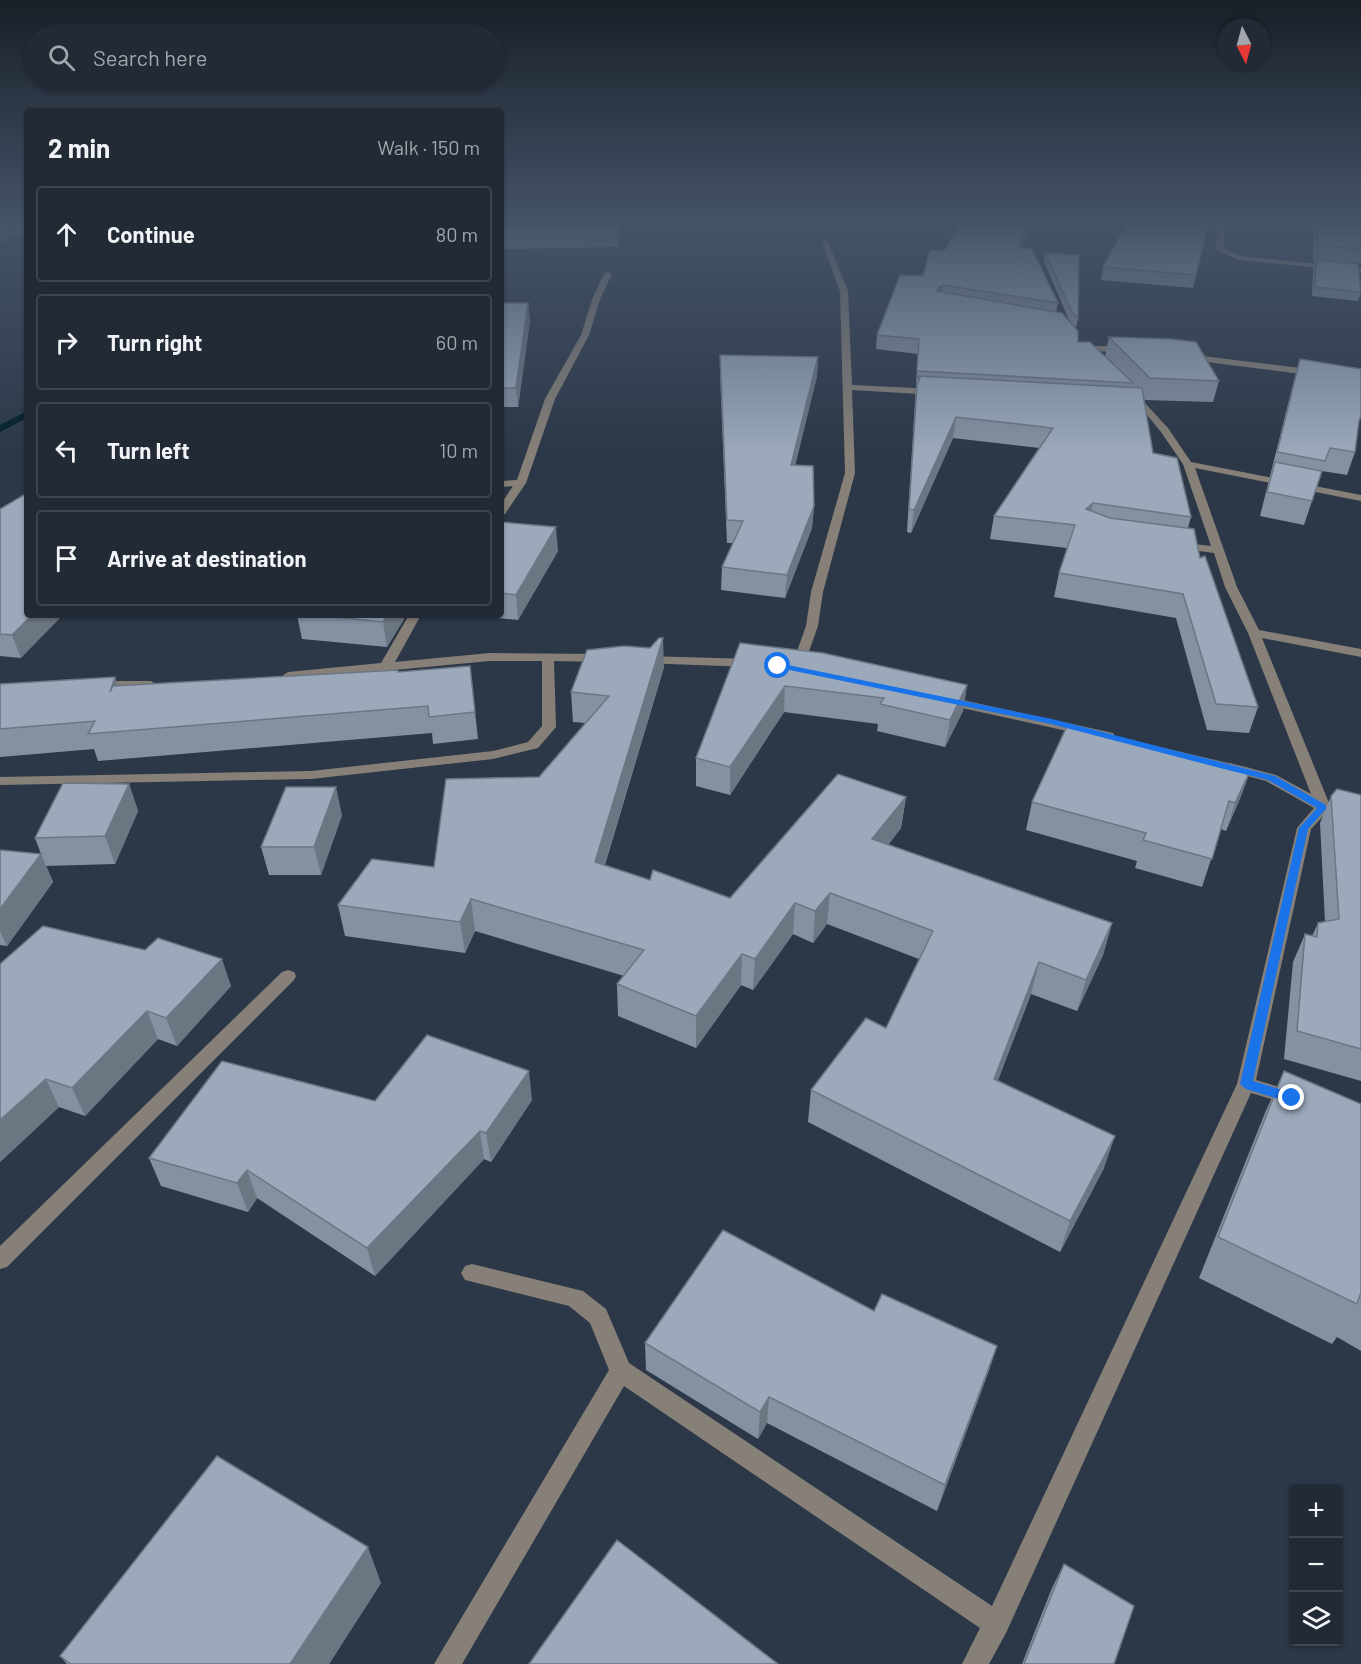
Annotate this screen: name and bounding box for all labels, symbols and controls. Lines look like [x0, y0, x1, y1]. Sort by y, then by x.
north arrow [1217, 18, 1271, 72]
search box [24, 24, 504, 90]
icon: search [45, 41, 78, 74]
text: Search here [93, 44, 207, 70]
text: 2 min [48, 132, 110, 163]
text: Walk · 150 m [377, 135, 480, 159]
icon: ahead [50, 218, 83, 251]
text: Continue [107, 221, 195, 247]
text: 80 m [436, 222, 478, 246]
icon: right [50, 326, 83, 359]
text: Turn right [107, 329, 202, 355]
text: 60 m [436, 330, 478, 354]
icon: left [50, 434, 83, 467]
text: Turn left [107, 437, 190, 463]
text: 10 m [439, 438, 478, 462]
icon: arrive [50, 542, 83, 575]
text: Arrive at destination [107, 545, 306, 571]
route start [764, 652, 790, 678]
route end [1278, 1084, 1304, 1110]
map controls [1289, 1484, 1343, 1646]
button: + [1289, 1484, 1343, 1538]
button: − [1289, 1538, 1343, 1592]
button: layers [1289, 1592, 1343, 1646]

